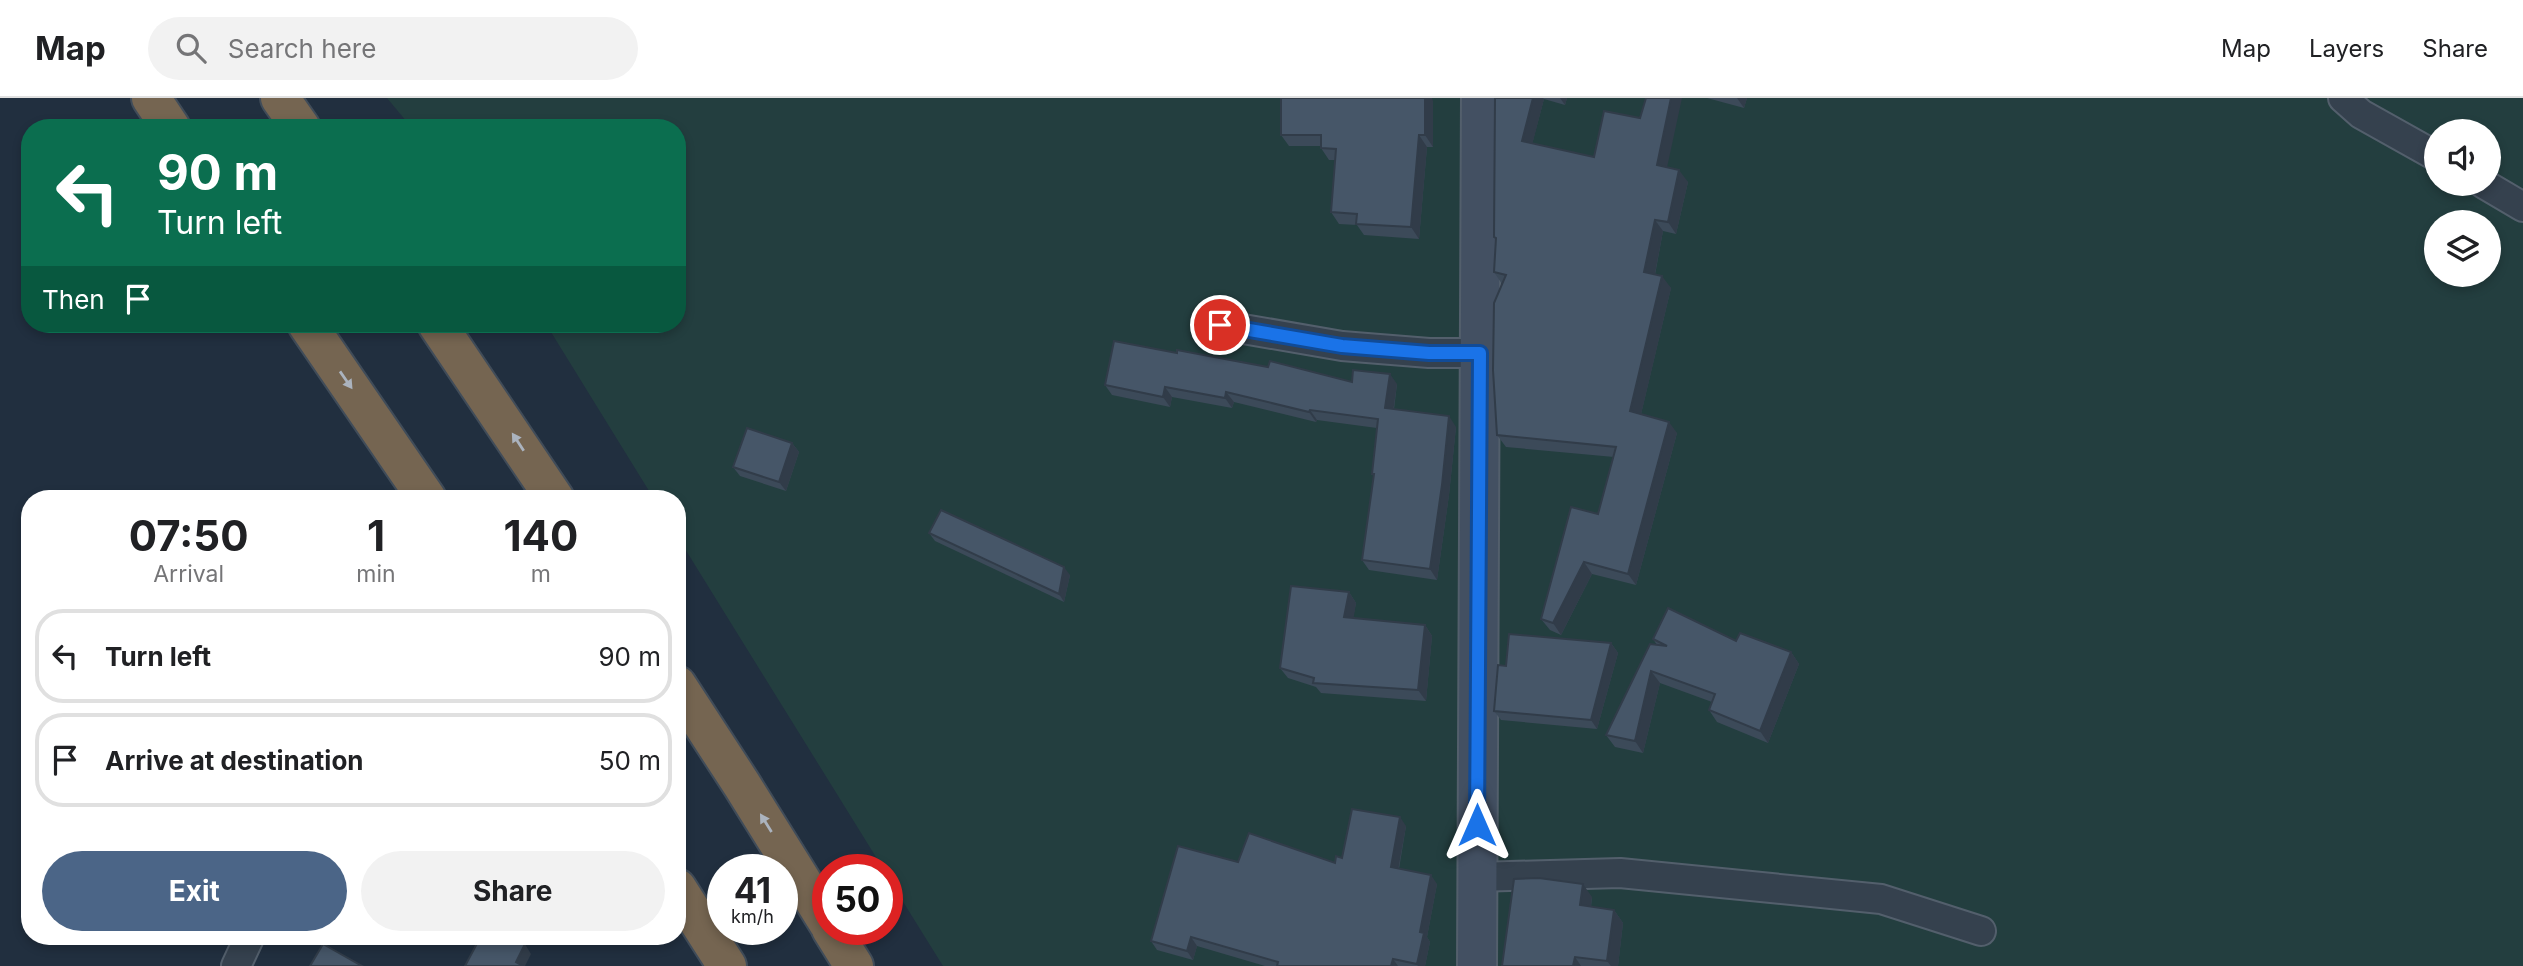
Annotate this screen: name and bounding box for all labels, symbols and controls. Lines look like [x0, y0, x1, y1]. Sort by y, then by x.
search box [148, 17, 638, 80]
text: Map [35, 28, 106, 68]
icon: search [172, 29, 210, 67]
text: Search here [228, 33, 376, 64]
text: Map [2221, 34, 2271, 63]
text: Layers [2309, 34, 2384, 63]
text: Share [2422, 34, 2488, 63]
map controls [2424, 119, 2501, 287]
button: sound [2424, 119, 2501, 196]
text: 90 m [157, 143, 278, 202]
icon: left [42, 147, 133, 238]
text: Turn left [157, 203, 282, 242]
button: layers [2424, 210, 2501, 287]
icon: arrive [119, 280, 157, 318]
text: Then [42, 284, 105, 315]
pin [1190, 295, 1250, 355]
icon: arrive [1201, 306, 1239, 344]
one-way arrow [339, 371, 353, 389]
one-way arrow [511, 432, 524, 451]
text: 07:50 [129, 510, 249, 561]
text: 1 [367, 510, 385, 561]
text: 140 [503, 510, 578, 561]
text: Arrival [153, 560, 224, 588]
text: min [356, 560, 396, 588]
text: m [531, 560, 551, 588]
icon: left [46, 637, 84, 675]
text: Turn left [105, 641, 211, 672]
text: 90 m [598, 641, 661, 672]
icon: arrive [46, 741, 84, 779]
text: Arrive at destination [105, 745, 364, 776]
text: 50 m [599, 745, 661, 776]
position arrow [1440, 788, 1514, 862]
one-way arrow [760, 814, 773, 833]
button: Exit [42, 851, 347, 931]
button: Share [361, 851, 665, 931]
speed limit sign: 50 [812, 854, 903, 945]
text: 41 [734, 869, 771, 911]
text: km/h [731, 906, 774, 927]

